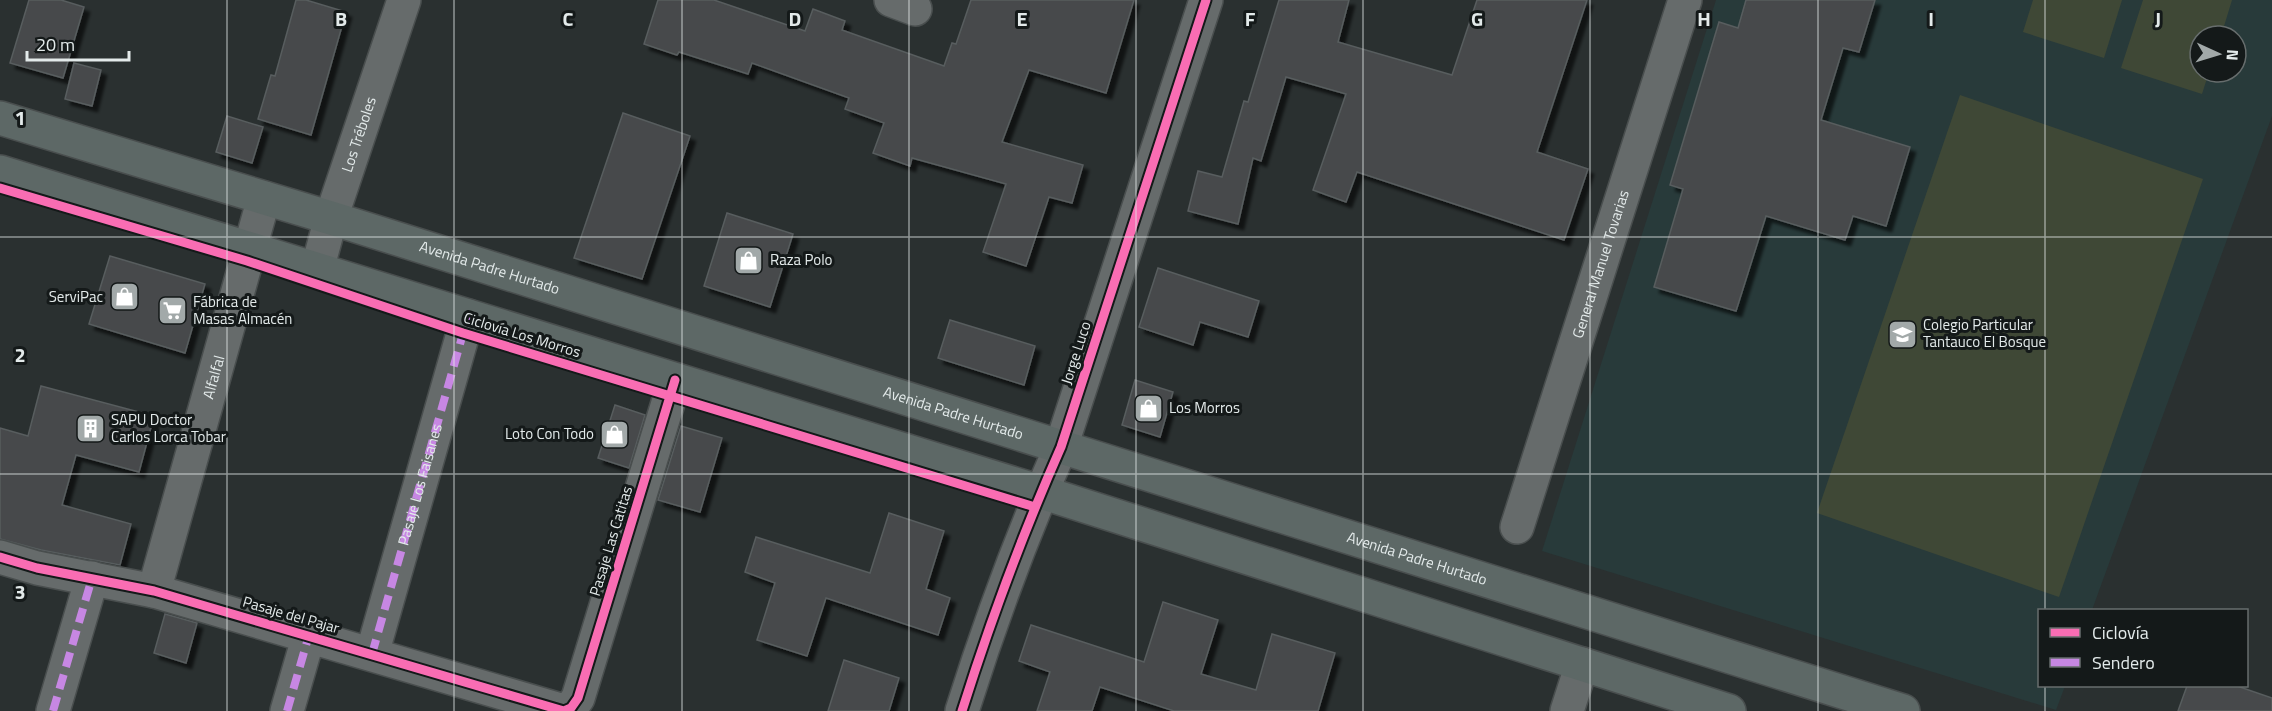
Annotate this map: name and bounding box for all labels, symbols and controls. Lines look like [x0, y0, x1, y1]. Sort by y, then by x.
text: B [335, 3, 347, 34]
text: C [563, 3, 574, 34]
text: D [789, 3, 801, 34]
text: E [1016, 3, 1028, 34]
text: F [1245, 3, 1256, 34]
text: G [1471, 3, 1483, 34]
text: H [1697, 3, 1711, 34]
text: I [1928, 3, 1934, 34]
text: J [2155, 3, 2161, 34]
scale bar [27, 24, 129, 62]
north arrow [2188, 24, 2248, 84]
text: 20 m [36, 31, 75, 58]
text: N [2221, 49, 2245, 61]
street label: Los Tréboles [335, 93, 382, 175]
text: 1 [14, 102, 26, 133]
street label: General Manuel Tovarias [1566, 187, 1635, 341]
street label: Avenida Padre Hurtado [417, 235, 563, 300]
shop icon: Raza Polo [733, 244, 765, 276]
place label: Raza Polo [770, 248, 833, 271]
shop icon: ServiPac [108, 281, 140, 313]
place label: ServiPac [49, 285, 103, 308]
place label: Fábrica de Masas Almacén [193, 290, 292, 330]
supermarket icon: Fábrica de Masas Almacén [156, 295, 188, 327]
street label: Ciclovía Los Morros [461, 306, 584, 363]
place label: Colegio Particular Tantauco El Bosque [1923, 313, 2046, 353]
street label: Jorge Luco [1054, 318, 1097, 387]
school or university icon: Colegio Particular Tantauco El Bosque [1886, 318, 1918, 350]
text: 2 [14, 339, 26, 370]
street label: Alfalfal [196, 353, 230, 402]
street label: Avenida Padre Hurtado [881, 380, 1026, 445]
shop icon: Los Morros [1132, 392, 1164, 424]
place label: Los Morros [1169, 396, 1240, 419]
place label: SAPU Doctor Carlos Lorca Tobar [111, 408, 226, 448]
building icon: SAPU Doctor Carlos Lorca Tobar [74, 413, 106, 445]
shop icon: Loto Con Todo [599, 418, 631, 450]
street label: Pasaje Los Faisanes [391, 421, 448, 548]
place label: Loto Con Todo [505, 422, 594, 445]
street label: Pasaje Las Catitas [583, 483, 638, 599]
street label: Avenida Padre Hurtado [1344, 525, 1490, 591]
text: 3 [14, 576, 26, 607]
street label: Pasaje del Pajar [240, 590, 342, 639]
legend [2038, 609, 2248, 687]
text: Ciclovía [2092, 619, 2149, 646]
text: Sendero [2092, 649, 2155, 676]

